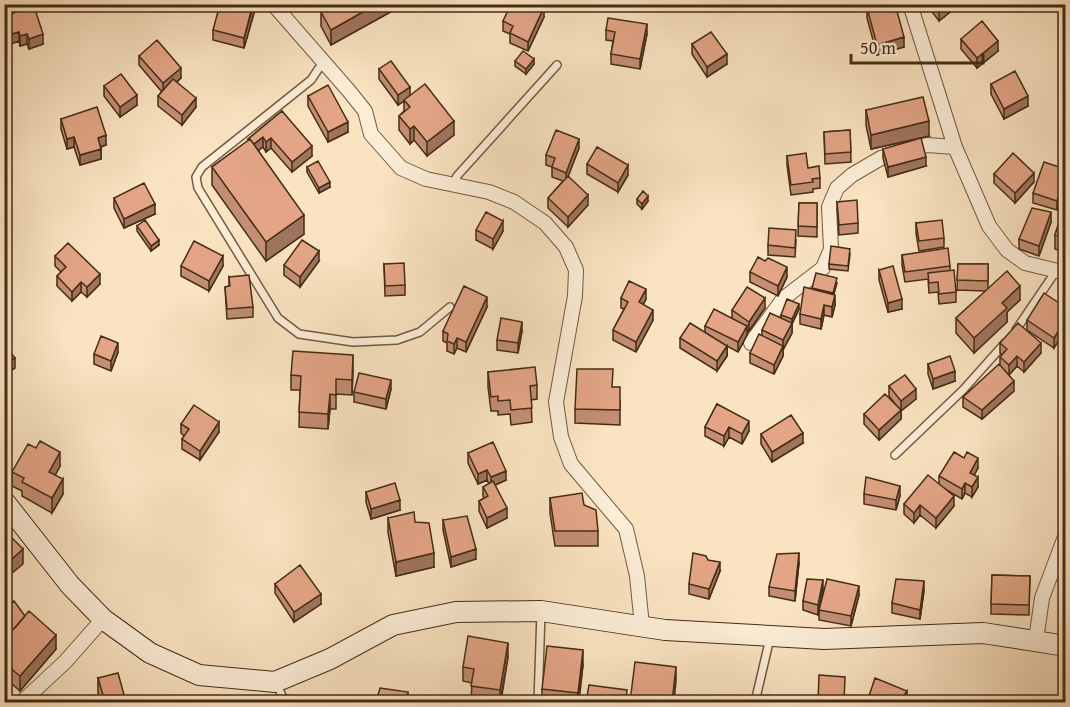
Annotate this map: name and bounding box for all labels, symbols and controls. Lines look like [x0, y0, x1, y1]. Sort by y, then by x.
scale bar [851, 27, 983, 65]
text: 50 m [860, 34, 896, 61]

